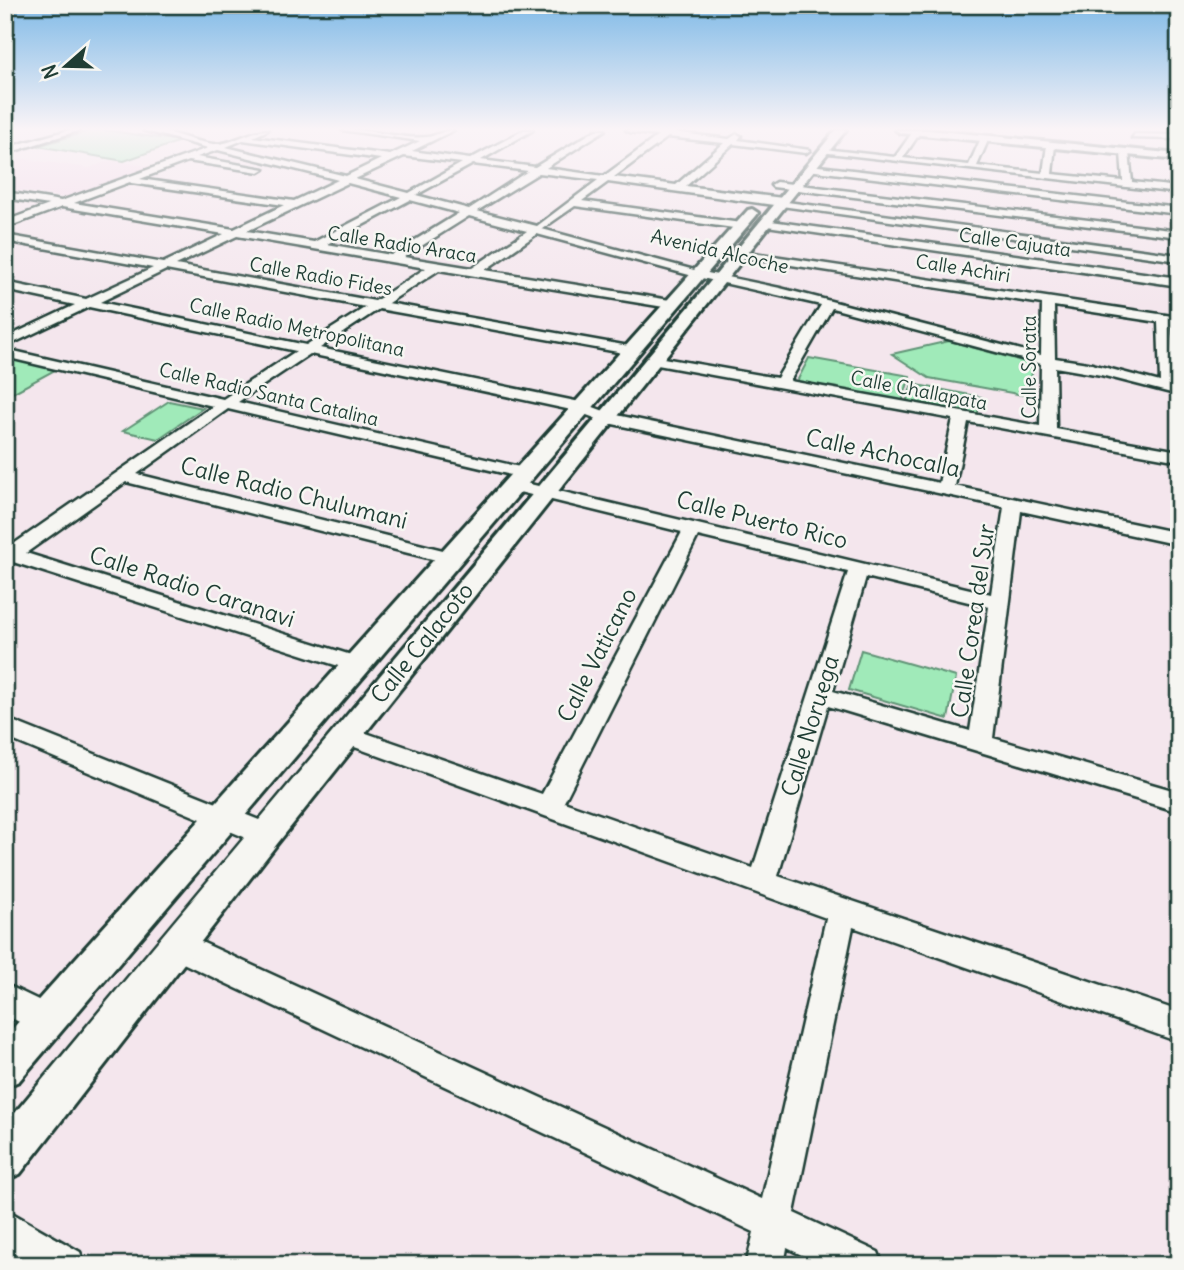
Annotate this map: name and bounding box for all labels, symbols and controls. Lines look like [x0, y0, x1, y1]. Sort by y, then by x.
north arrow [32, 32, 102, 102]
text: N [37, 62, 64, 82]
street label: Calle Radio Araca [326, 220, 478, 268]
street label: Calle Cajuata [957, 222, 1073, 262]
street label: Avenida Alcoche [649, 223, 791, 279]
street label: Calle Achiri [914, 249, 1012, 287]
street label: Calle Radio Fides [248, 252, 394, 300]
street label: Calle Radio Metropolitana [187, 292, 407, 362]
street label: Calle Sorata [1017, 315, 1041, 419]
street label: Calle Radio Santa Catalina [157, 357, 381, 431]
street label: Calle Challapata [848, 365, 990, 415]
street label: Calle Achocalla [803, 422, 963, 483]
street label: Calle Radio Chulumani [178, 450, 411, 535]
street label: Calle Puerto Rico [673, 484, 851, 555]
street label: Calle Corea del Sur [945, 521, 1001, 720]
street label: Calle Radio Caranavi [86, 540, 298, 633]
street label: Calle Calacoto [364, 576, 479, 709]
street label: Calle Vaticano [550, 583, 643, 727]
street label: Calle Noruega [774, 652, 845, 800]

